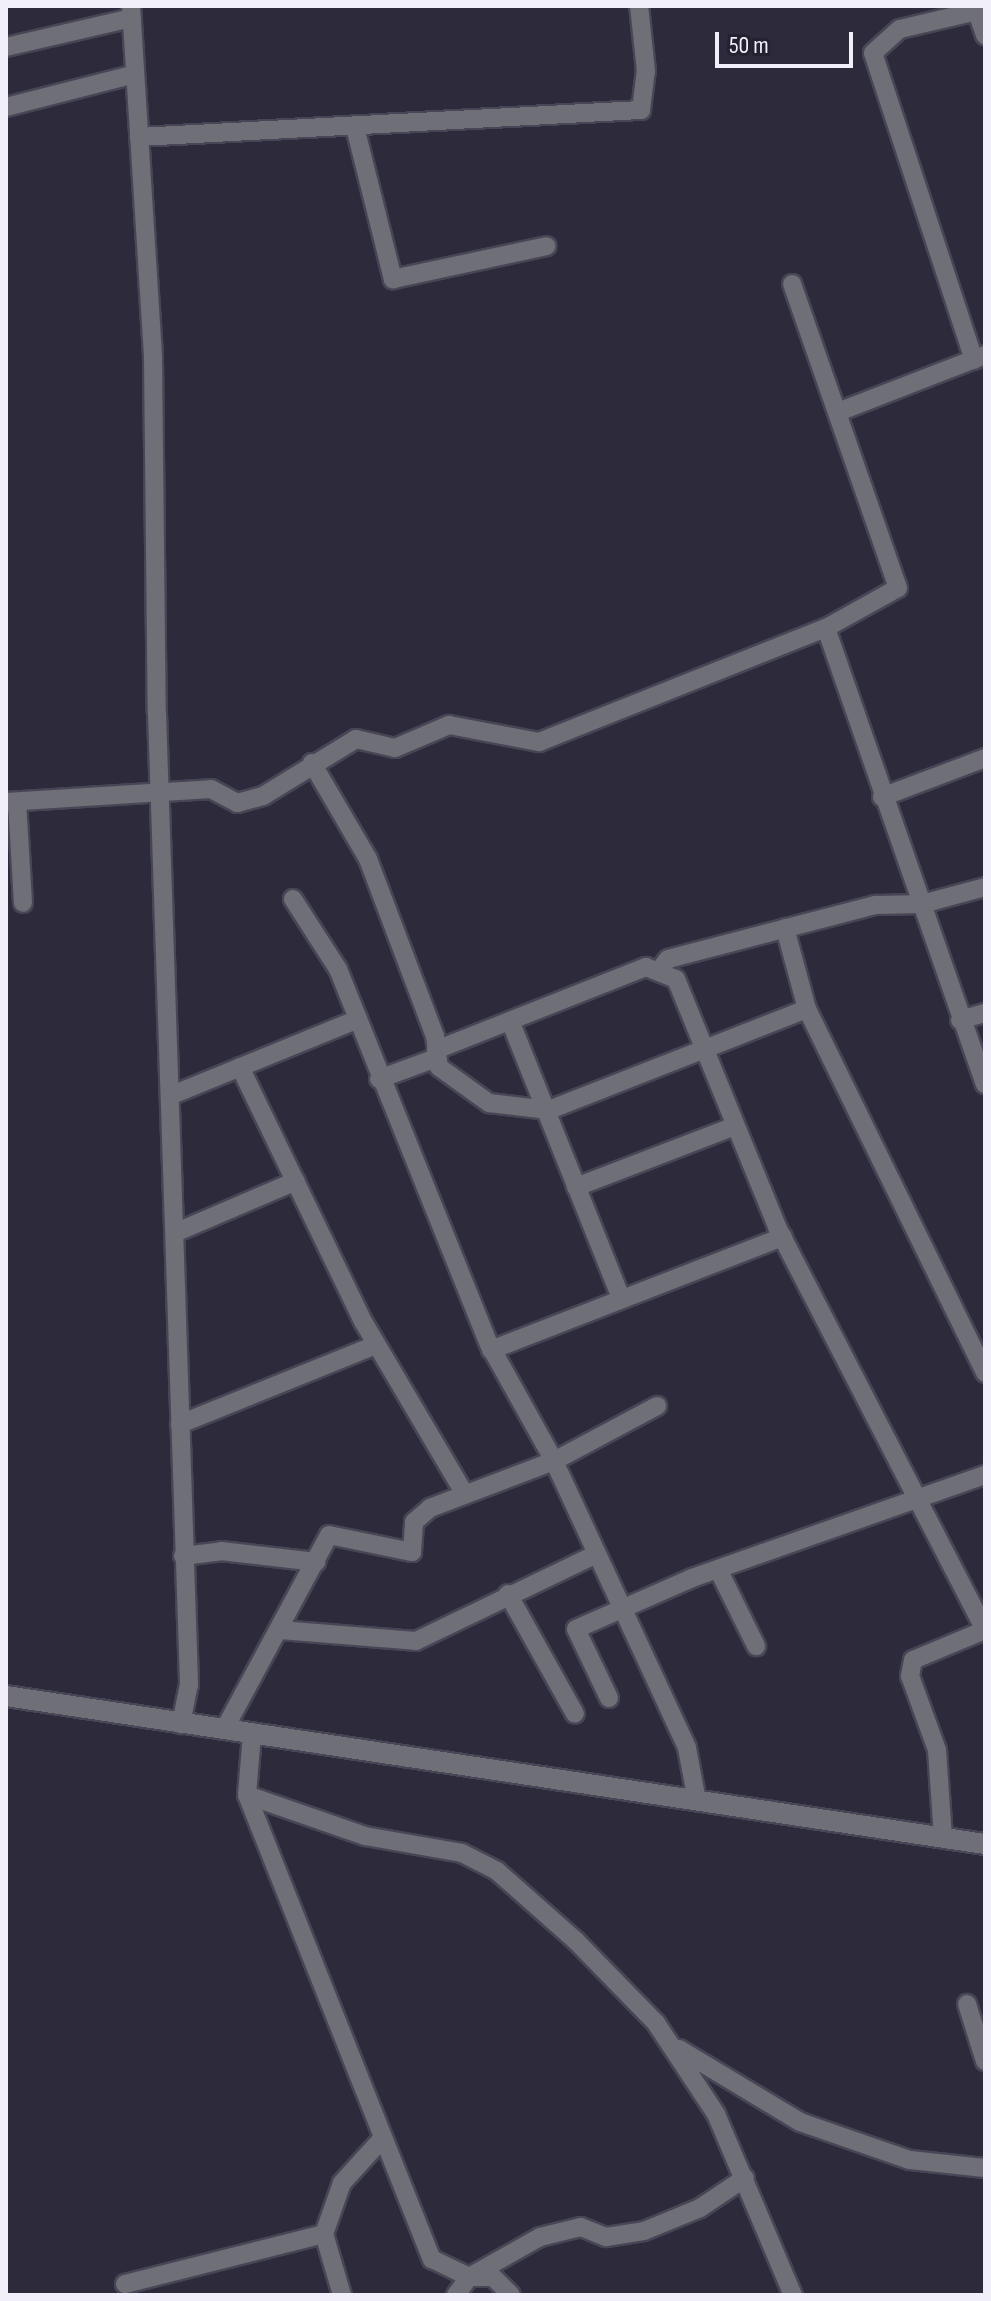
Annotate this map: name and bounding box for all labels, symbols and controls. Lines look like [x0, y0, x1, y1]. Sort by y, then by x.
scale bar [719, 16, 857, 66]
text: 50 m [729, 31, 769, 60]

